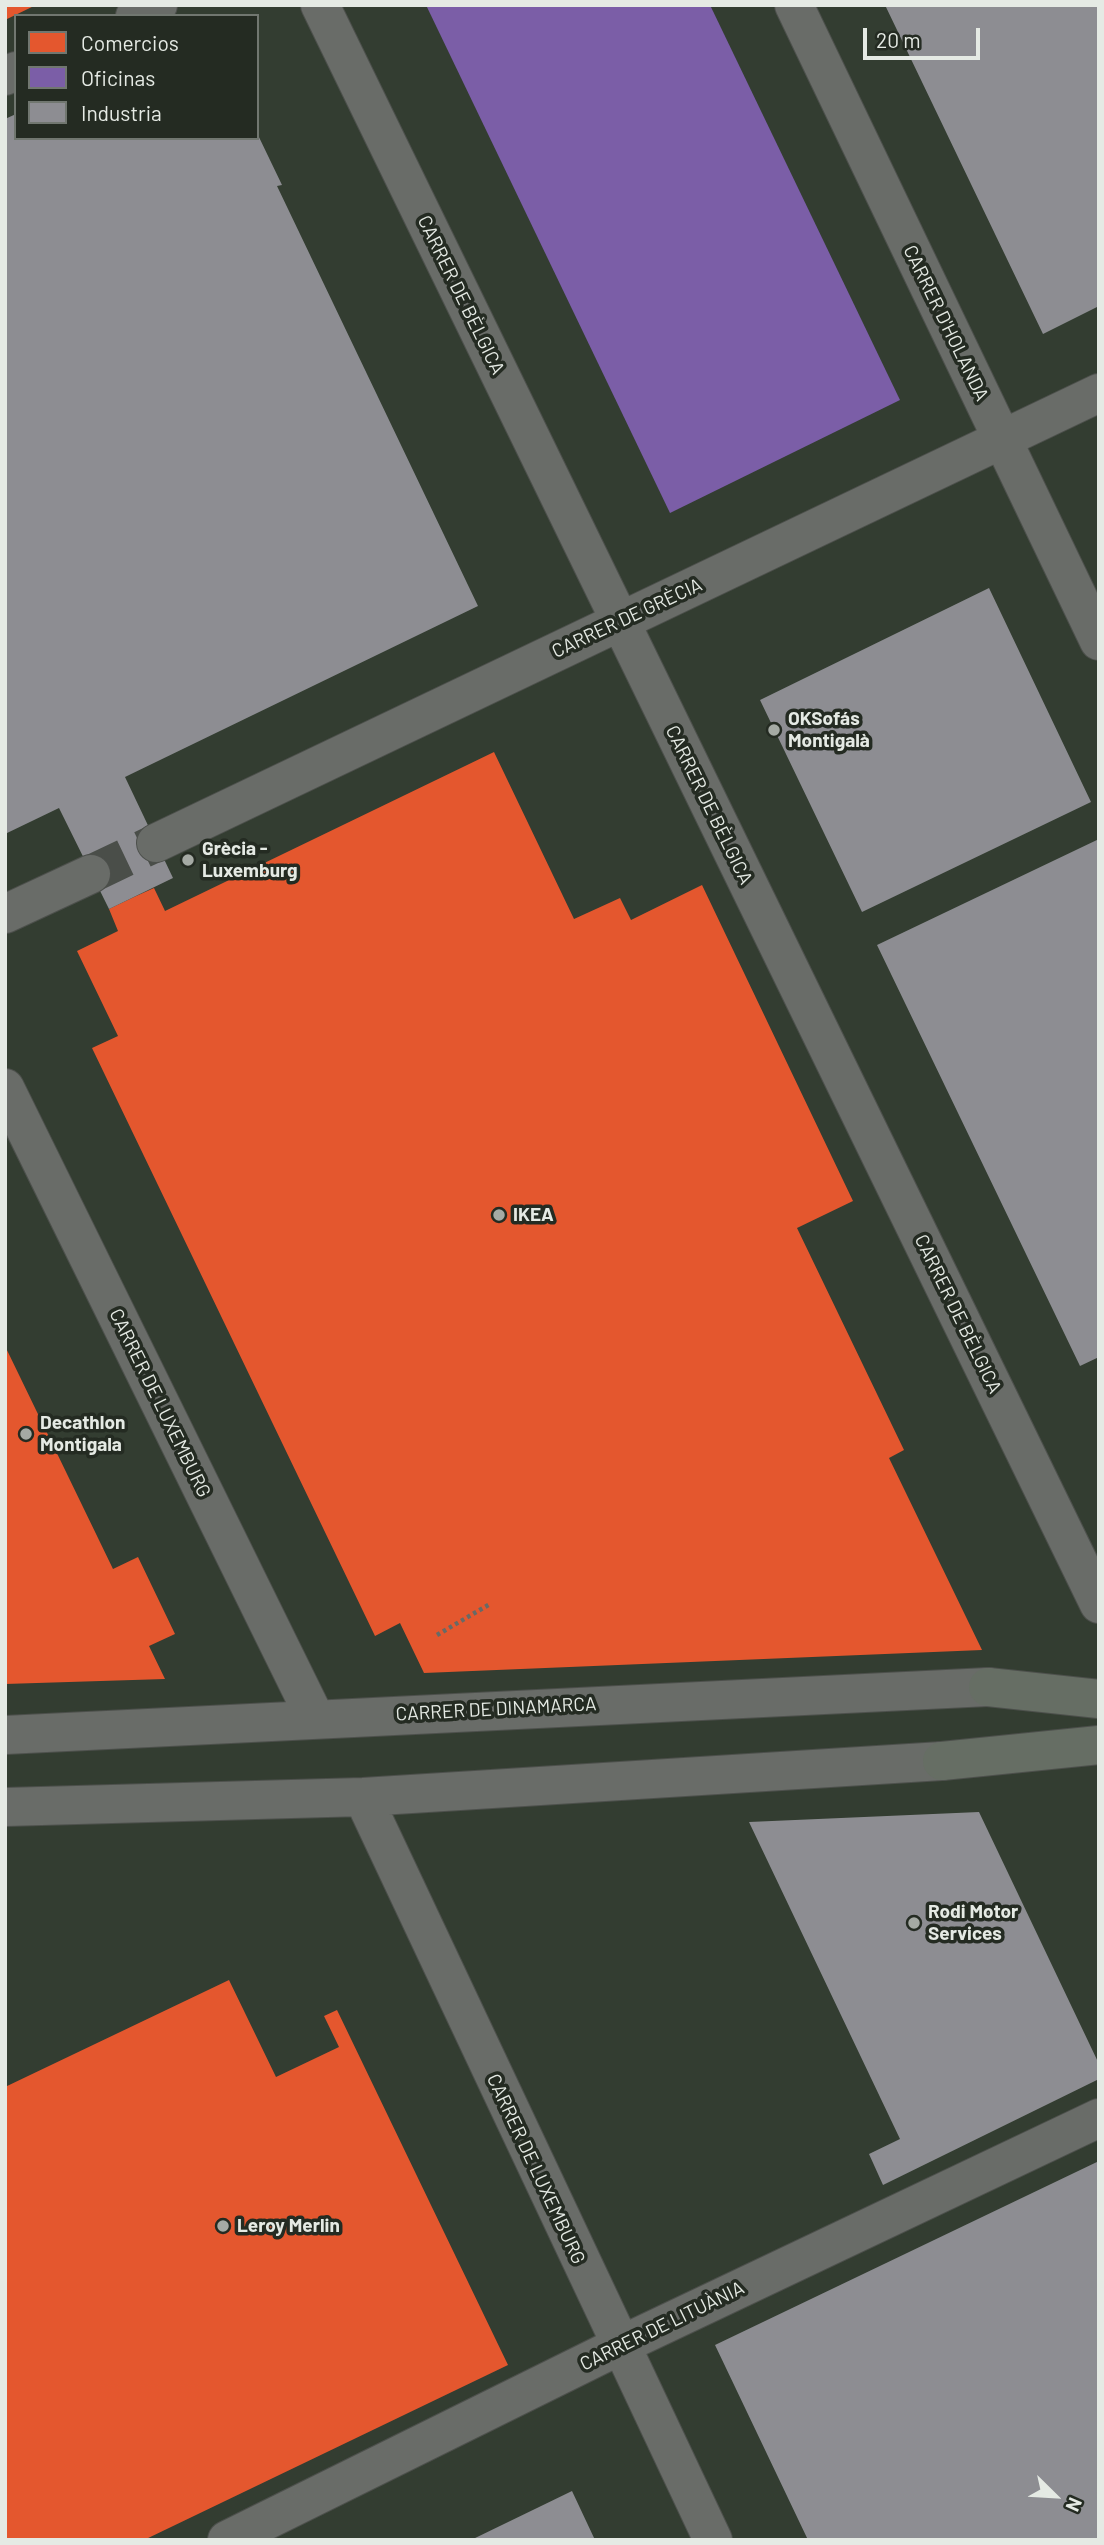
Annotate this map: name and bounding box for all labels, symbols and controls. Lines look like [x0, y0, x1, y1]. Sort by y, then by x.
legend [14, 14, 259, 140]
scale bar [866, 14, 983, 58]
text: 20 m [876, 27, 921, 52]
text: Comercios [81, 30, 179, 55]
text: Oficinas [81, 65, 155, 90]
text: Industria [81, 100, 162, 125]
street label: CARRER DE BÈLGICA [413, 212, 509, 378]
street label: CARRER D'HOLANDA [898, 241, 994, 405]
street label: CARRER DE GRÈCIA [548, 573, 706, 663]
place label: OKSofás Montigalà [788, 708, 870, 752]
street label: CARRER DE BÈLGICA [661, 722, 757, 888]
marker: OKSofás Montigalà [766, 722, 782, 738]
place label: Grècia - Luxemburg [202, 838, 297, 882]
marker: Grècia - Luxemburg [180, 852, 196, 868]
place label: IKEA [513, 1204, 554, 1226]
marker: IKEA [491, 1207, 507, 1223]
street label: CARRER DE BÈLGICA [910, 1231, 1006, 1397]
street label: CARRER DE LUXEMBURG [104, 1305, 216, 1501]
place label: Decathlon Montigala [40, 1412, 125, 1456]
marker: Decathlon Montigala [18, 1426, 34, 1442]
street label: CARRER DE DINAMARCA [395, 1692, 597, 1726]
place label: Rodi Motor Services [928, 1901, 1018, 1945]
marker: Rodi Motor Services [906, 1915, 922, 1931]
street label: CARRER DE LUXEMBURG [482, 2070, 590, 2268]
place label: Leroy Merlin [237, 2215, 340, 2237]
marker: Leroy Merlin [215, 2218, 231, 2234]
street label: CARRER DE LITUÀNIA [576, 2276, 748, 2376]
north arrow [1020, 2461, 1090, 2531]
text: N [1062, 2494, 1088, 2515]

